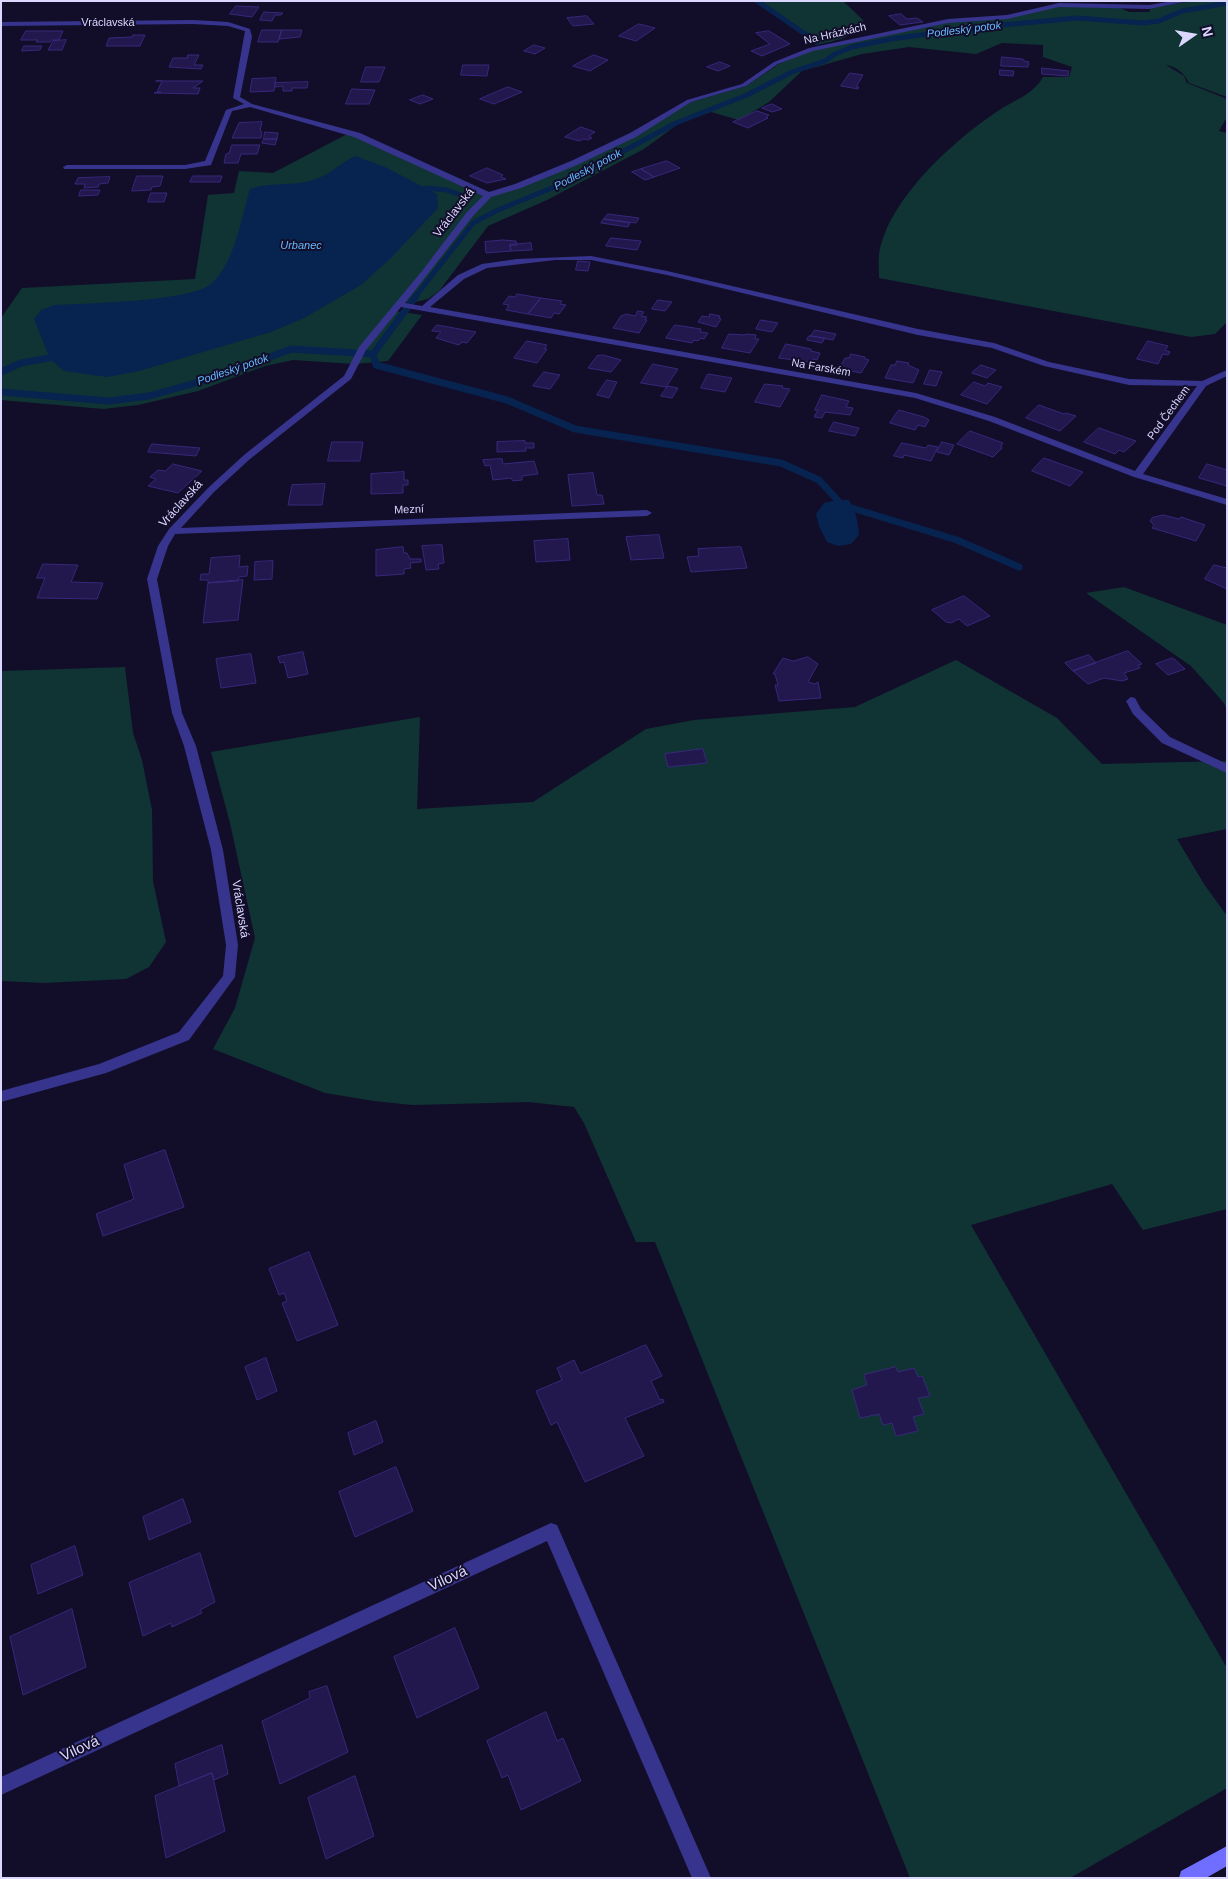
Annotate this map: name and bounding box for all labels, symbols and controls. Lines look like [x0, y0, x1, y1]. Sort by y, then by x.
north arrow [1168, 10, 1218, 60]
street label: Vráclavská [81, 16, 135, 30]
water label: Podleský potok [926, 19, 1002, 41]
street label: Na Hrázkách [803, 20, 867, 48]
text: N [1199, 25, 1217, 38]
water label: Podleský potok [552, 147, 624, 193]
street label: Vráclavská [430, 186, 478, 240]
water label: Urbanec [280, 239, 322, 253]
water label: Podleský potok [196, 352, 270, 388]
street label: Na Farském [790, 356, 852, 380]
street label: Pod Čechem [1145, 383, 1193, 443]
street label: Vráclavská [156, 478, 206, 530]
street label: Mezní [394, 503, 424, 517]
street label: Vráclavská [228, 879, 252, 939]
street label: Vilová [426, 1562, 470, 1596]
street label: Vilová [58, 1732, 102, 1766]

